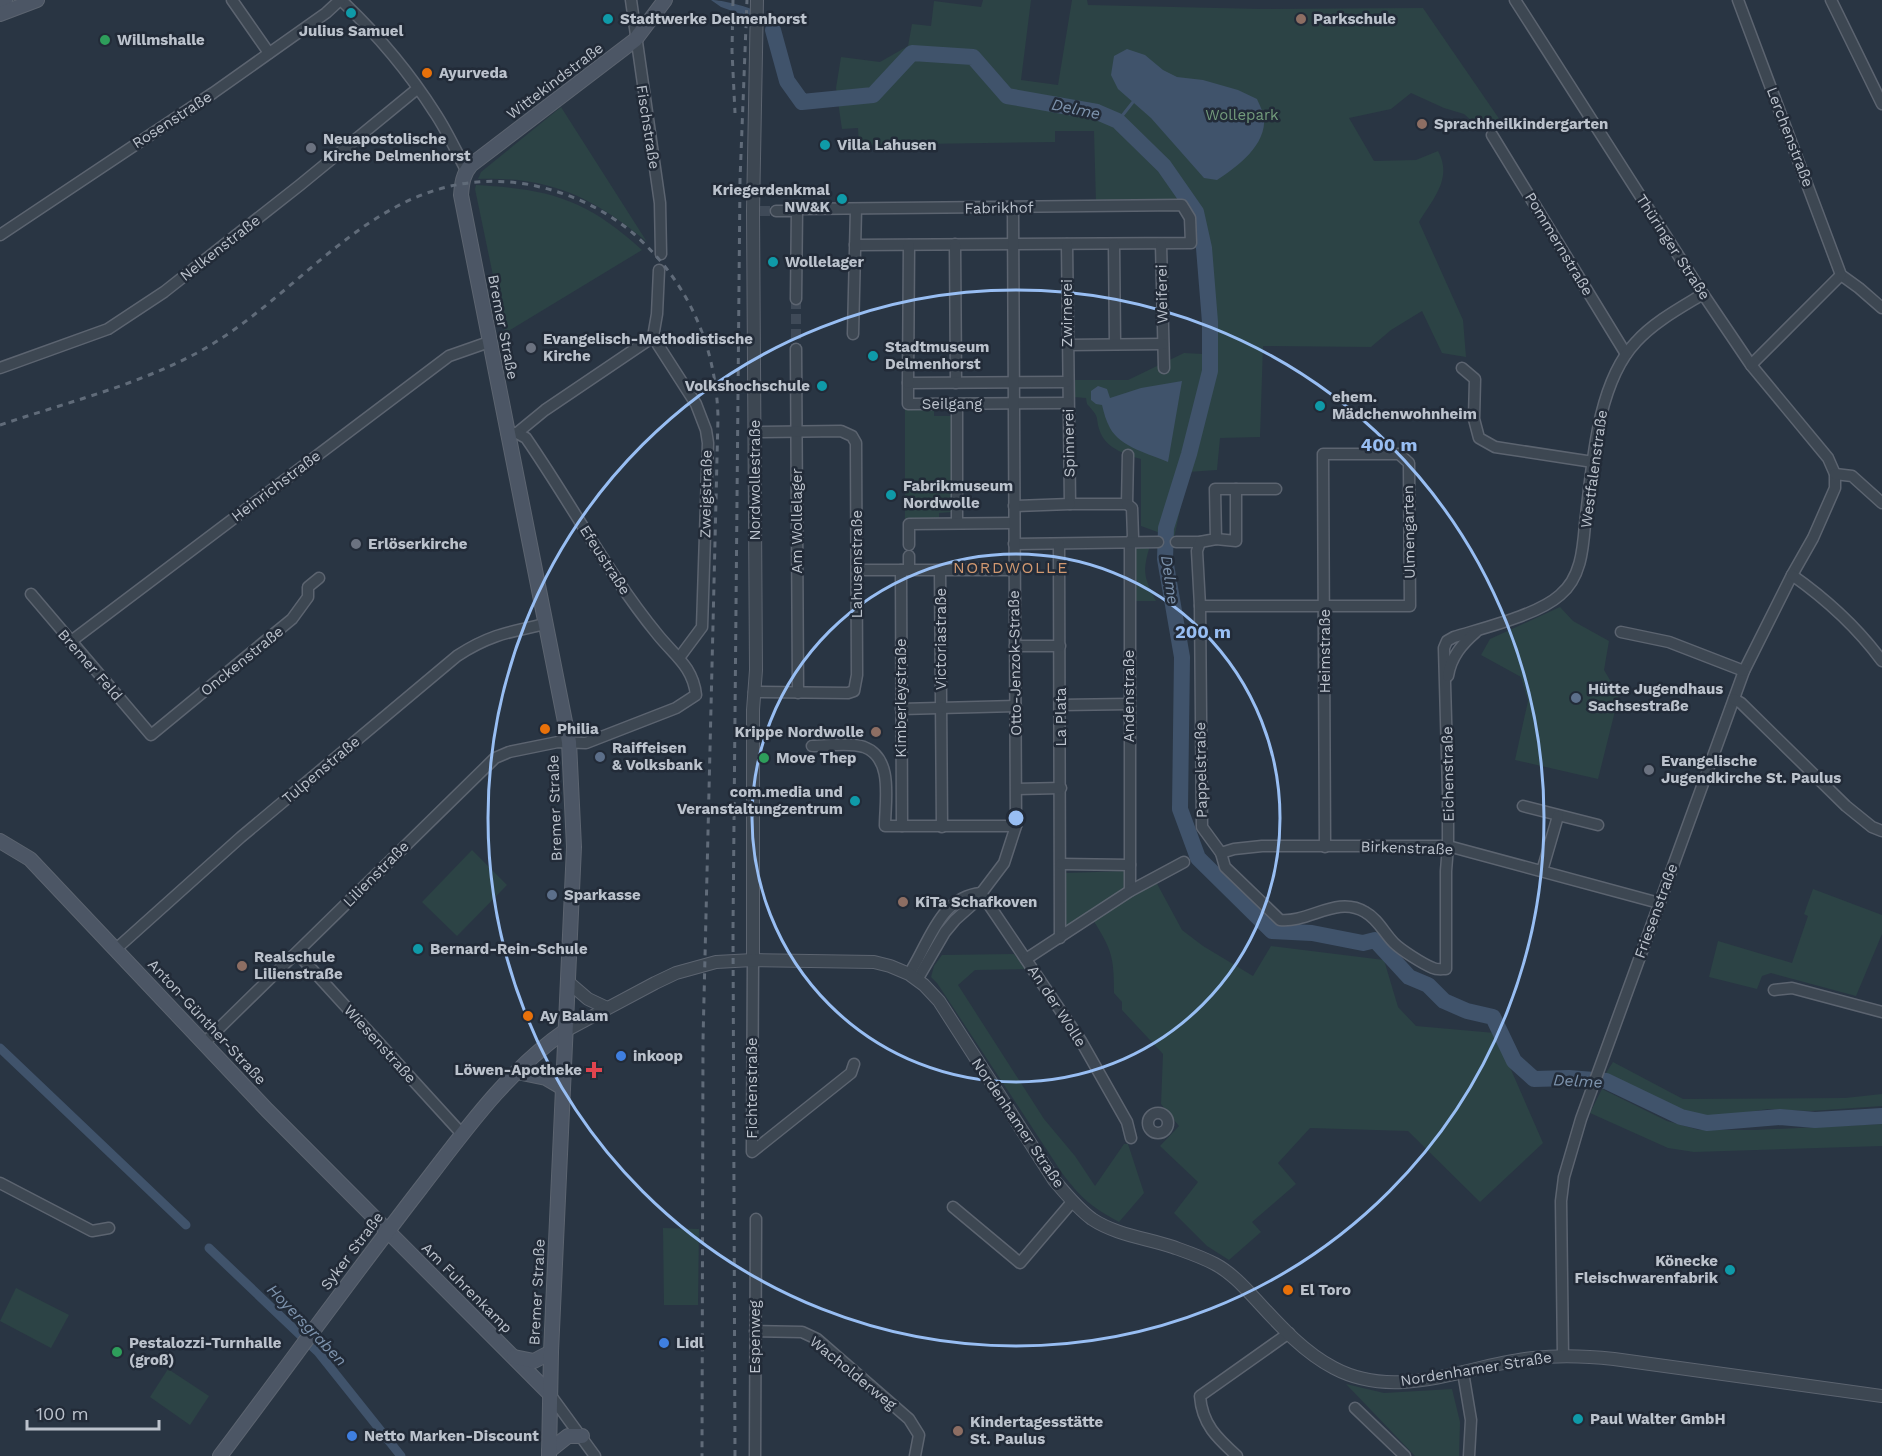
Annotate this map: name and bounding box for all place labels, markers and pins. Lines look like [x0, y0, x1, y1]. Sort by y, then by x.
marker: Julius Samuel [344, 6, 358, 20]
place label: Stadtwerke Delmenhorst [620, 10, 807, 28]
place label: Parkschule [1313, 10, 1396, 28]
marker: Stadtwerke Delmenhorst [601, 12, 615, 26]
marker: Parkschule [1294, 12, 1308, 26]
place label: Julius Samuel [299, 22, 403, 40]
place label: Willmshalle [117, 31, 205, 49]
marker: Willmshalle [98, 33, 112, 47]
place label: Ayurveda [439, 64, 508, 82]
marker: Ayurveda [420, 66, 434, 80]
place label: Sprachheilkindergarten [1434, 115, 1608, 133]
marker: Sprachheilkindergarten [1415, 117, 1429, 131]
place label: Neuapostolische Kirche Delmenhorst [323, 130, 471, 165]
place label: Villa Lahusen [837, 136, 937, 154]
marker: Villa Lahusen [818, 138, 832, 152]
marker: Neuapostolische Kirche Delmenhorst [304, 141, 318, 155]
place label: Kriegerdenkmal NW&K [712, 181, 831, 216]
marker: Kriegerdenkmal NW&K [835, 192, 849, 206]
place label: Wollelager [785, 253, 865, 271]
marker: Wollelager [766, 255, 780, 269]
place label: Evangelisch-Methodistische Kirche [543, 330, 753, 365]
place label: Stadtmuseum Delmenhorst [885, 338, 989, 373]
marker: Evangelisch-Methodistische Kirche [524, 341, 538, 355]
marker: Stadtmuseum Delmenhorst [866, 349, 880, 363]
place label: Volkshochschule [685, 377, 810, 395]
marker: Volkshochschule [815, 379, 829, 393]
place label: ehem. Mädchenwohnheim [1332, 388, 1477, 423]
marker: ehem. Mädchenwohnheim [1313, 399, 1327, 413]
place label: Fabrikmuseum Nordwolle [903, 477, 1013, 512]
marker: Fabrikmuseum Nordwolle [884, 488, 898, 502]
place label: Erlöserkirche [368, 535, 468, 553]
marker: Erlöserkirche [349, 537, 363, 551]
place label: Hütte Jugendhaus Sachsestraße [1588, 680, 1723, 715]
marker: Hütte Jugendhaus Sachsestraße [1569, 691, 1583, 705]
place label: Philia [557, 720, 599, 738]
marker: Philia [538, 722, 552, 736]
place label: Krippe Nordwolle [734, 723, 864, 741]
marker: Krippe Nordwolle [869, 725, 883, 739]
place label: Raiffeisen & Volksbank [612, 739, 703, 774]
place label: Move Thep [776, 749, 857, 767]
marker: Raiffeisen & Volksbank [593, 750, 607, 764]
marker: Move Thep [757, 751, 771, 765]
place label: Evangelische Jugendkirche St. Paulus [1661, 752, 1841, 787]
marker: Evangelische Jugendkirche St. Paulus [1642, 763, 1656, 777]
place label: com.media und Veranstaltungzentrum [677, 783, 843, 818]
marker: com.media und Veranstaltungzentrum [848, 794, 862, 808]
centre of rings [1006, 808, 1026, 828]
place label: Sparkasse [564, 886, 641, 904]
marker: Sparkasse [545, 888, 559, 902]
place label: KiTa Schafkoven [915, 893, 1037, 911]
marker: KiTa Schafkoven [896, 895, 910, 909]
place label: Bernard-Rein-Schule [430, 940, 588, 958]
marker: Bernard-Rein-Schule [411, 942, 425, 956]
place label: Realschule Lilienstraße [254, 948, 343, 983]
marker: Realschule Lilienstraße [235, 959, 249, 973]
place label: Ay Balam [540, 1007, 608, 1025]
marker: Ay Balam [521, 1009, 535, 1023]
place label: inkoop [633, 1047, 683, 1065]
marker: inkoop [614, 1049, 628, 1063]
place label: Löwen-Apotheke [455, 1061, 582, 1079]
marker: Löwen-Apotheke [587, 1063, 601, 1077]
place label: Könecke Fleischwarenfabrik [1574, 1252, 1719, 1287]
marker: Könecke Fleischwarenfabrik [1723, 1263, 1737, 1277]
place label: El Toro [1300, 1281, 1351, 1299]
marker: El Toro [1281, 1283, 1295, 1297]
place label: Pestalozzi-Turnhalle (groß) [129, 1334, 282, 1369]
place label: Lidl [676, 1334, 704, 1352]
marker: Lidl [657, 1336, 671, 1350]
marker: Pestalozzi-Turnhalle (groß) [110, 1345, 124, 1359]
place label: Paul Walter GmbH [1590, 1410, 1726, 1428]
marker: Paul Walter GmbH [1571, 1412, 1585, 1426]
place label: Kindertagesstätte St. Paulus [970, 1413, 1104, 1448]
marker: Kindertagesstätte St. Paulus [951, 1424, 965, 1438]
place label: Netto Marken-Discount [364, 1427, 539, 1445]
marker: Netto Marken-Discount [345, 1429, 359, 1443]

